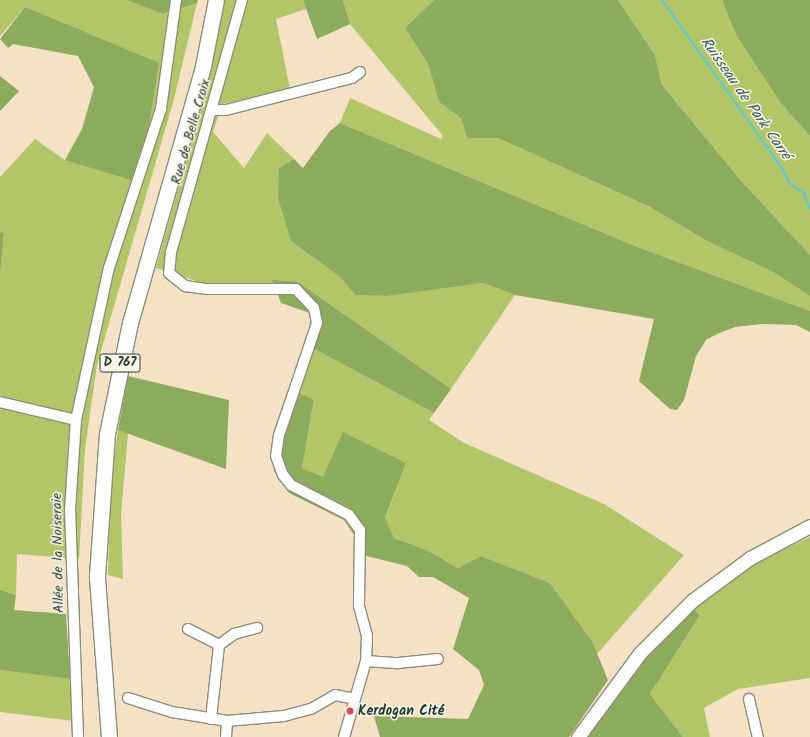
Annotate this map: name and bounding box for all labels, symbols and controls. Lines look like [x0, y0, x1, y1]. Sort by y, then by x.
water label: Ruisseau de Park Carré [696, 34, 794, 164]
street label: Rue de Belle Croix [168, 78, 214, 186]
road number: D 767 [99, 352, 141, 374]
street label: Allée de la Noiseraie [49, 493, 67, 613]
place label: Kerdogan Cité [358, 703, 444, 719]
marker: Kerdogan Cité [345, 706, 355, 716]

